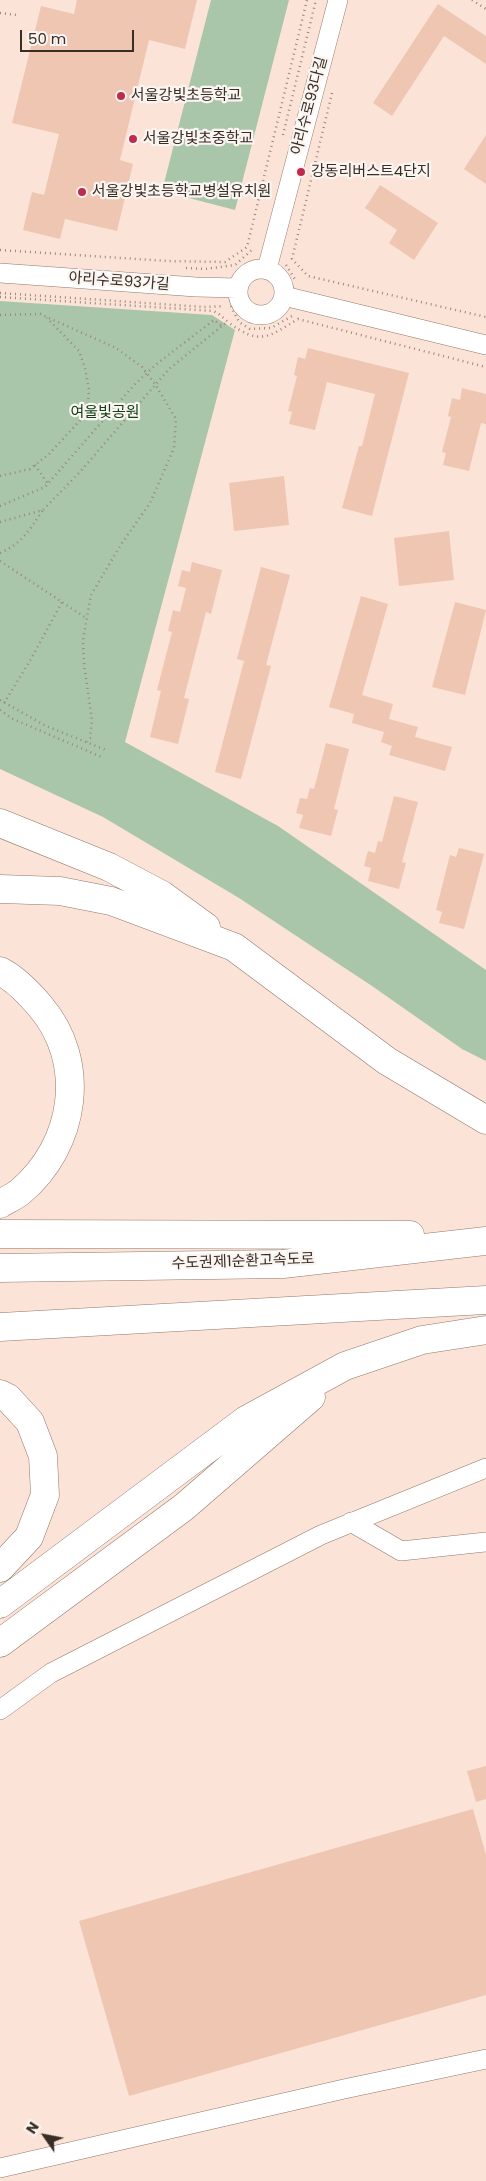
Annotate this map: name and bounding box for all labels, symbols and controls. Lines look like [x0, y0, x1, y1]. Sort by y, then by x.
scale bar [22, 20, 136, 52]
text: 50 m [28, 28, 66, 49]
street label: 아리수로93다길 [288, 55, 332, 157]
place label: 서울강빛초등학교 [131, 87, 241, 105]
marker: 서울강빛초등학교 [115, 90, 127, 102]
place label: 서울강빛초중학교 [143, 130, 253, 148]
marker: 서울강빛초중학교 [127, 133, 139, 145]
place label: 강동리버스트4단지 [311, 163, 431, 181]
marker: 강동리버스트4단지 [295, 166, 307, 178]
place label: 서울강빛초등학교병설유치원 [92, 183, 271, 201]
marker: 서울강빛초등학교병설유치원 [76, 186, 88, 198]
street label: 아리수로93가길 [68, 269, 170, 295]
park label: 여울빛공원 [71, 404, 139, 422]
street label: 수도권제1순환고속도로 [171, 1251, 315, 1273]
north arrow [20, 2111, 70, 2161]
text: N [21, 2118, 44, 2138]

